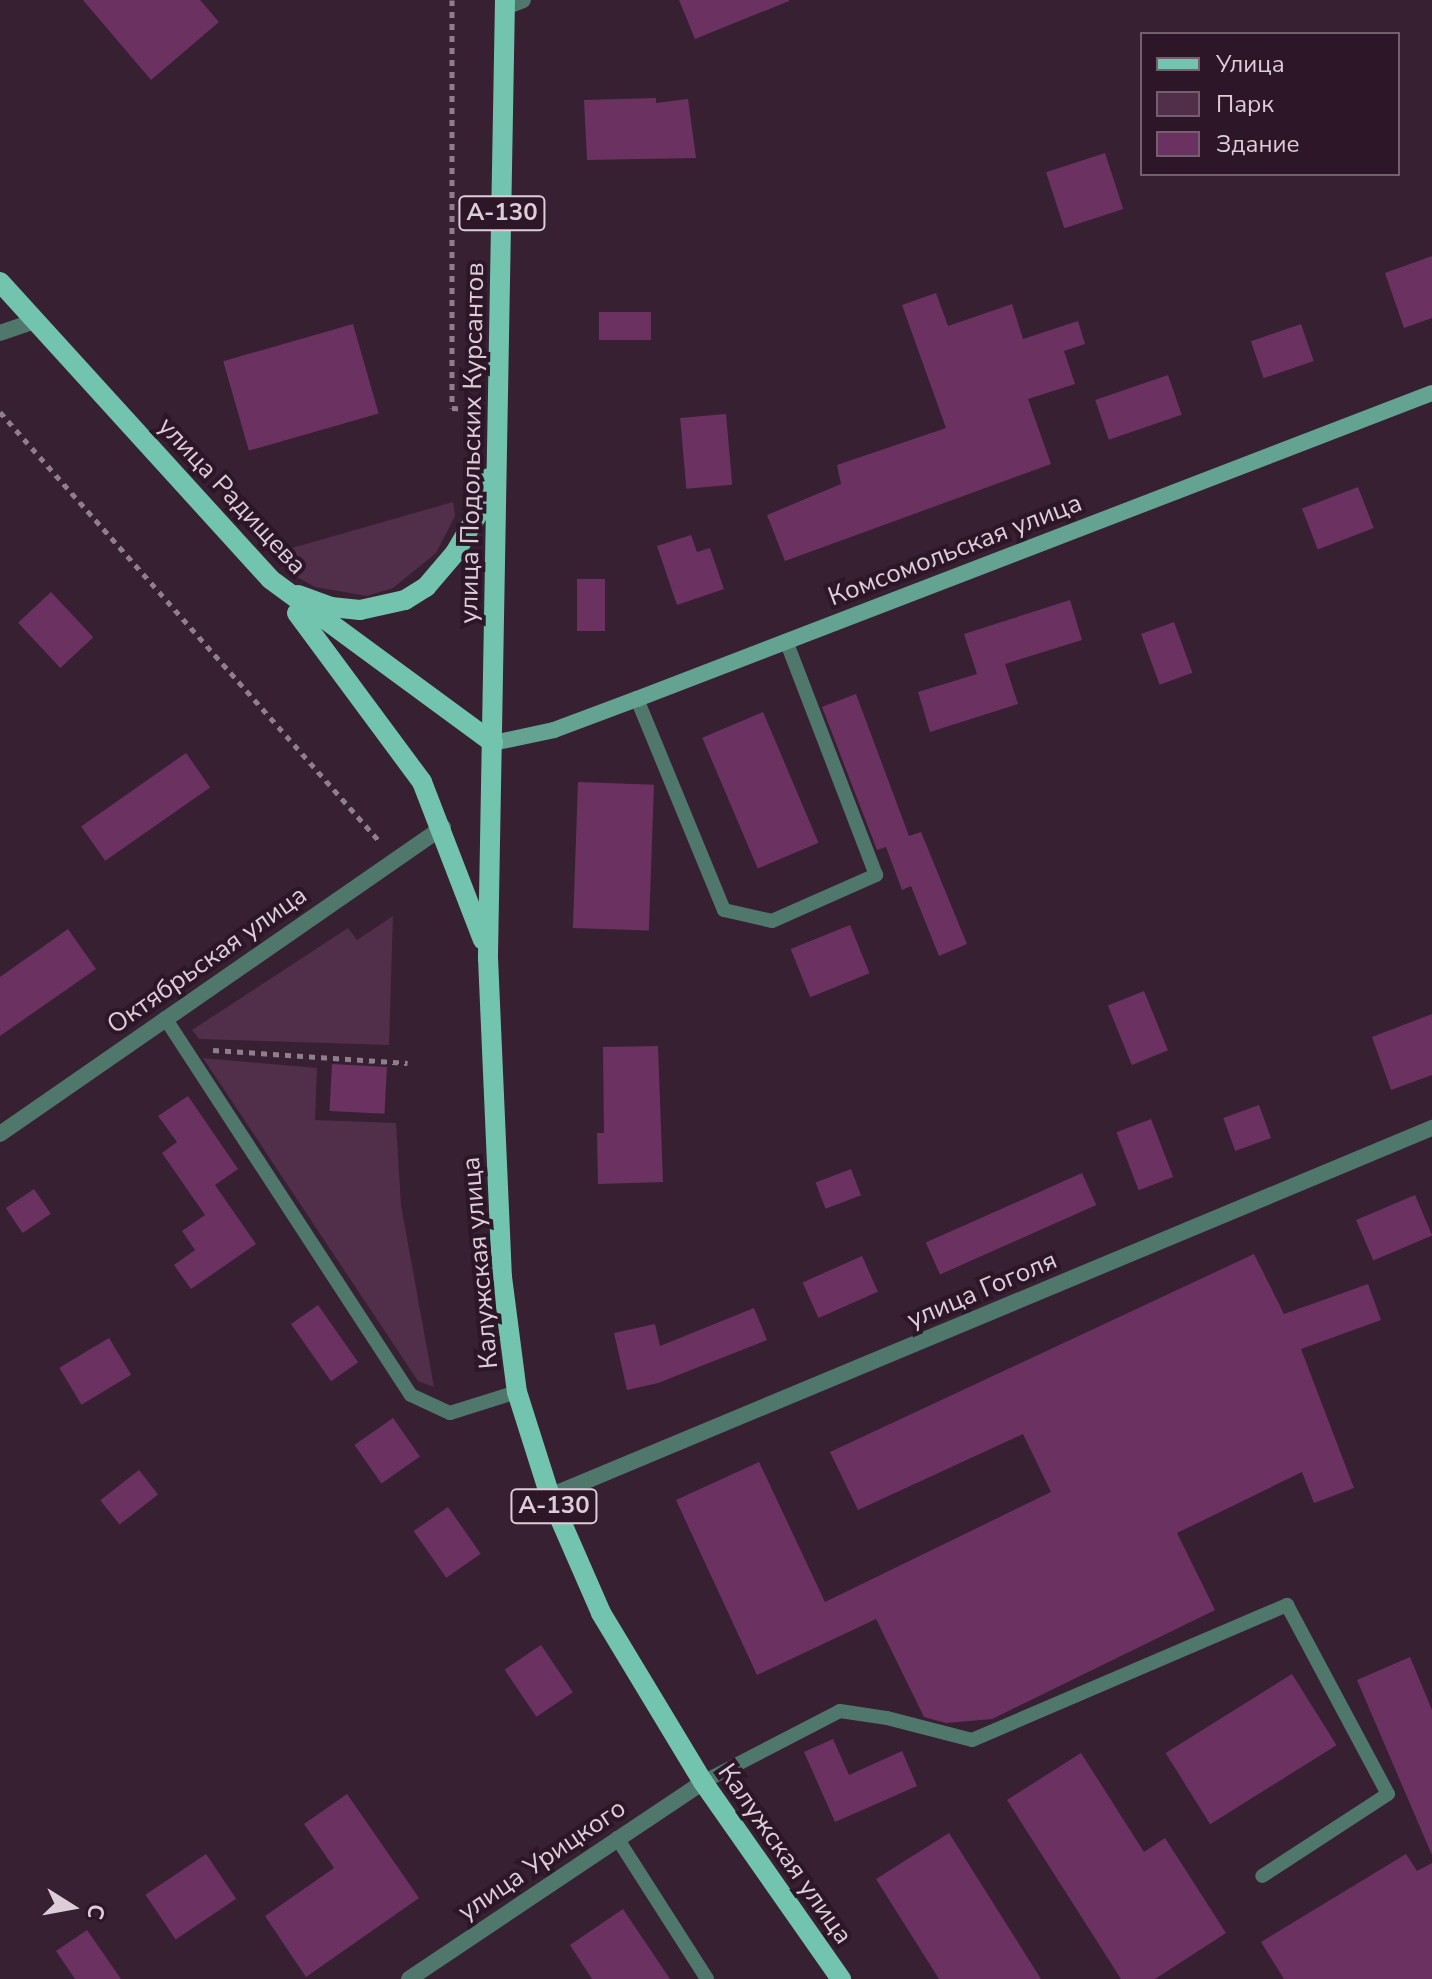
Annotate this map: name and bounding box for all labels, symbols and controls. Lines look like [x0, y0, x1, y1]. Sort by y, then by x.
legend [1140, 32, 1400, 176]
text: Улица [1216, 48, 1285, 80]
text: Парк [1216, 88, 1274, 120]
text: Здание [1216, 128, 1300, 160]
road number: А-130 [458, 193, 546, 233]
street label: улица Подольских Курсантов [453, 262, 491, 624]
street label: улица Радищева [151, 411, 313, 581]
street label: Комсомольская улица [824, 487, 1086, 613]
street label: Октябрьская улица [101, 879, 313, 1041]
street label: Калужская улица [455, 1156, 505, 1370]
street label: улица Гоголя [902, 1244, 1062, 1336]
road number: А-130 [510, 1486, 598, 1526]
street label: Калужская улица [711, 1758, 859, 1950]
street label: улица Урицкого [452, 1792, 632, 1928]
north arrow [32, 1867, 112, 1947]
text: С [79, 1901, 112, 1922]

